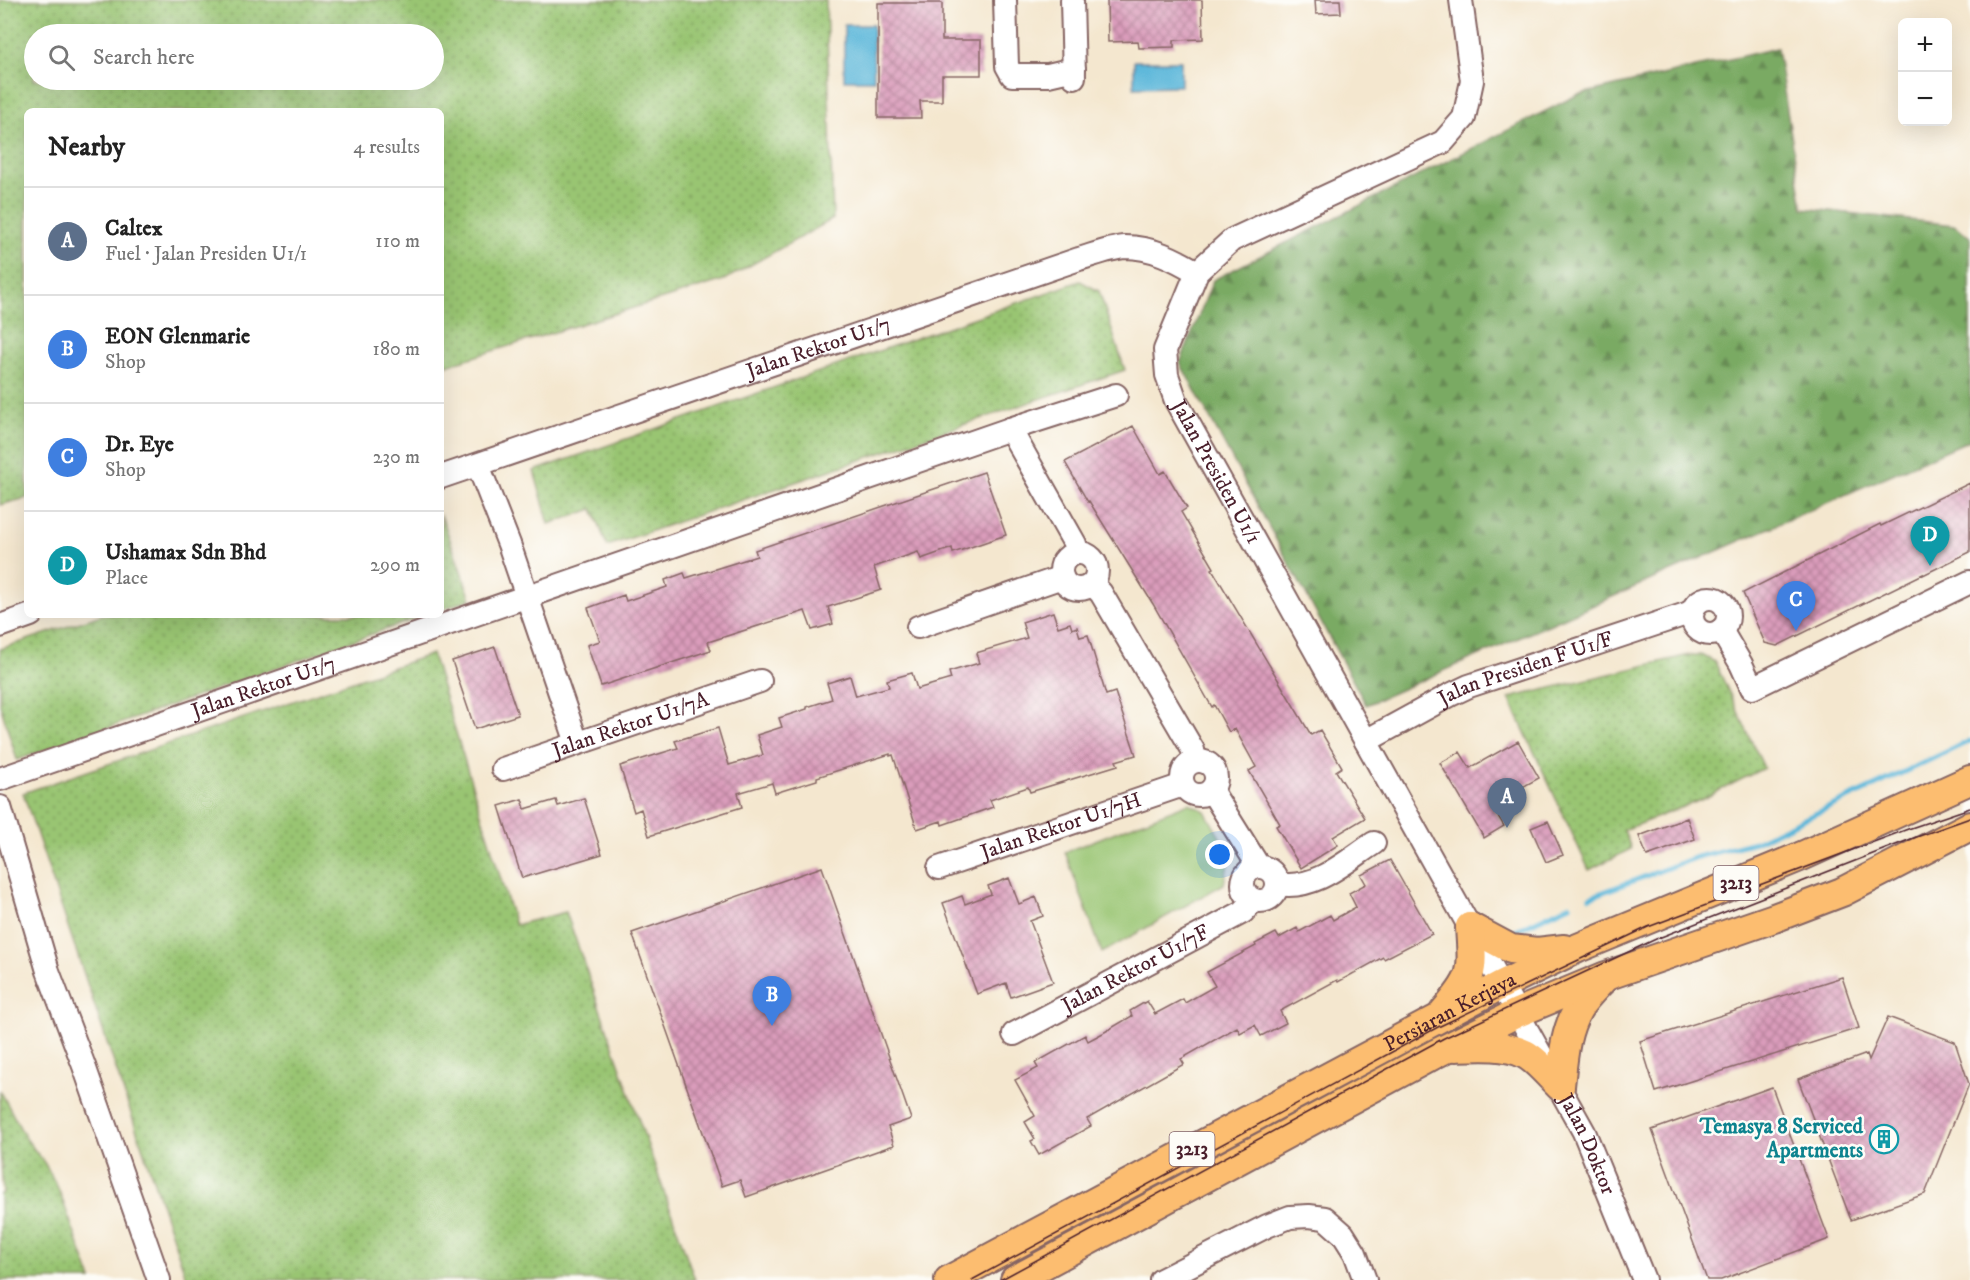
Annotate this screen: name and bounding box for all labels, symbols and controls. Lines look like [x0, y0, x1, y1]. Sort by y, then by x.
map controls [1898, 18, 1952, 126]
button: + [1898, 18, 1952, 72]
search box [24, 24, 444, 90]
icon: search [45, 41, 78, 74]
text: Search here [93, 44, 195, 71]
button: − [1898, 72, 1952, 126]
text: Nearby [48, 131, 125, 164]
text: 4 results [353, 135, 420, 160]
text: Caltex [105, 215, 162, 242]
text: A [61, 229, 74, 254]
text: 110 m [375, 229, 420, 254]
text: Fuel · Jalan Presiden U1/1 [105, 242, 307, 267]
street label: Jalan Rektor U1/7 [741, 311, 894, 385]
text: EON Glenmarie [105, 323, 250, 350]
text: B [61, 337, 74, 362]
text: 180 m [373, 337, 420, 362]
text: Shop [105, 350, 146, 375]
street label: Jalan Presiden U1/1 [1164, 394, 1266, 549]
text: Dr. Eye [105, 431, 174, 458]
text: C [61, 445, 74, 470]
text: 230 m [373, 445, 420, 470]
text: Shop [105, 458, 146, 483]
pin: D [1910, 516, 1950, 566]
text: Ushamax Sdn Bhd [105, 539, 266, 566]
text: D [60, 553, 75, 578]
text: 290 m [370, 553, 420, 578]
text: Place [105, 566, 148, 591]
pin: C [1776, 582, 1816, 631]
street label: Jalan Presiden F U1/F [1432, 626, 1616, 713]
street label: Jalan Rektor U1/7 [186, 651, 339, 725]
street label: Jalan Rektor U1/7A [547, 686, 713, 765]
pin: A [1488, 778, 1526, 828]
street label: Jalan Rektor U1/7H [975, 787, 1145, 866]
your location [1205, 840, 1234, 869]
road number: 3213 [1714, 866, 1758, 900]
street label: Jalan Rektor U1/7F [1056, 919, 1214, 1020]
street label: Persiaran Kerjaya [1379, 967, 1520, 1058]
pin: B [752, 976, 792, 1026]
street label: Jalan Doktor [1551, 1087, 1621, 1199]
place label: Temasya 8 Serviced Apartments [1699, 1114, 1864, 1164]
building icon: Temasya 8 Serviced Apartments [1868, 1123, 1900, 1155]
road number: 3213 [1170, 1132, 1214, 1166]

